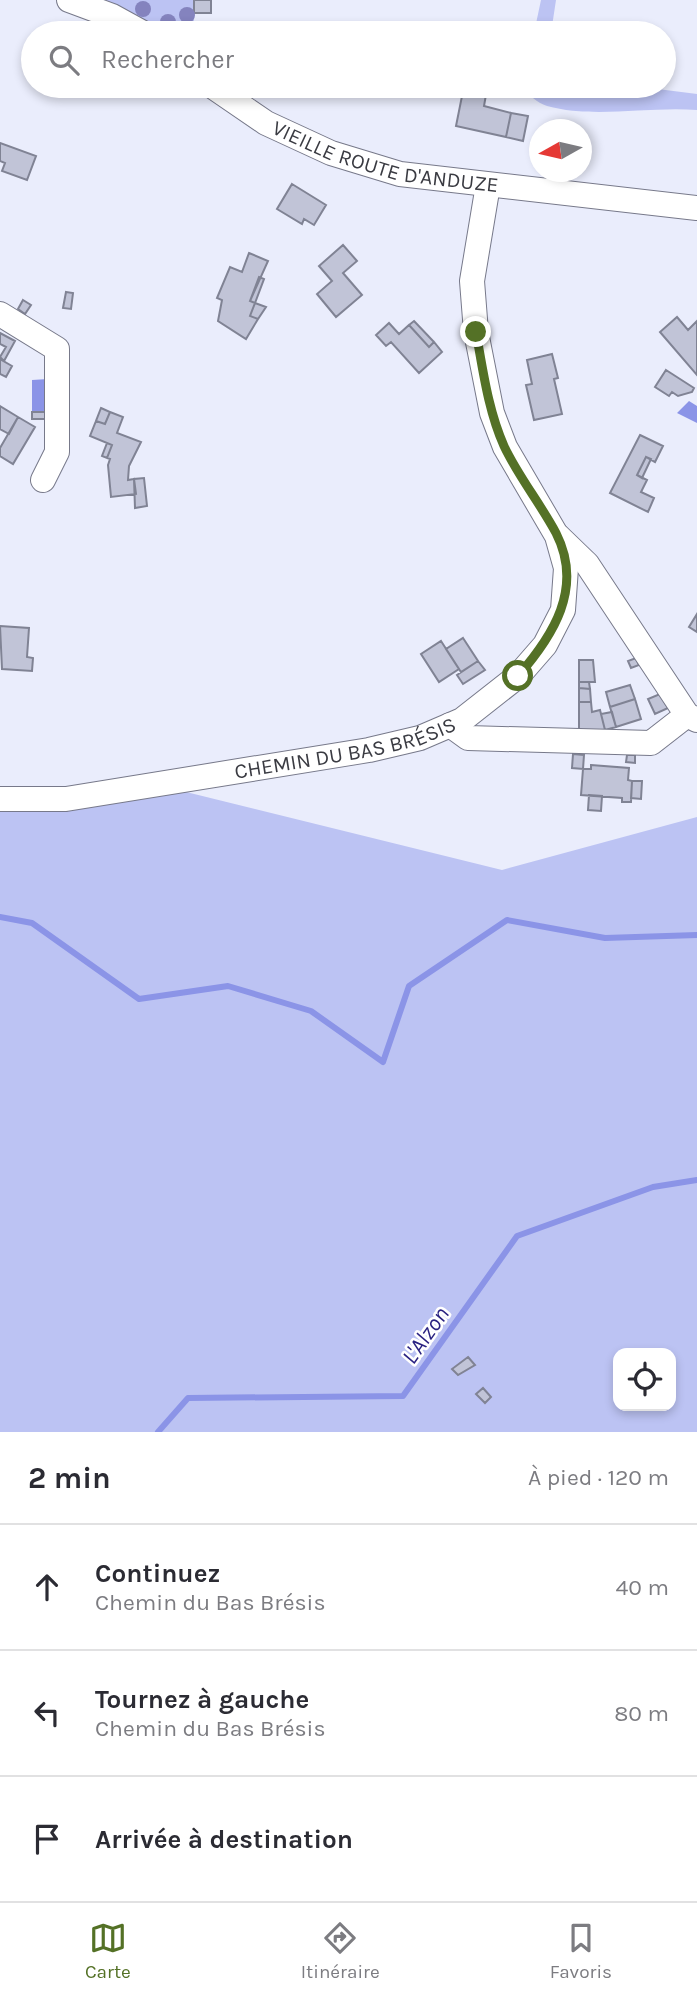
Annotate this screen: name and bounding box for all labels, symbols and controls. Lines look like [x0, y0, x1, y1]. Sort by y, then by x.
search box [21, 21, 676, 98]
icon: search [45, 41, 83, 79]
text: Rechercher [101, 44, 234, 75]
street label: VIEILLE ROUTE D'ANDUZE [269, 116, 500, 197]
north arrow [529, 119, 592, 182]
route end [460, 316, 491, 347]
route start [502, 660, 533, 691]
street label: CHEMIN DU BAS BRÉSIS [233, 712, 459, 784]
water label: L'Alzon [396, 1301, 455, 1369]
map controls [613, 1348, 676, 1411]
button: locate [613, 1348, 676, 1411]
text: 2 min [28, 1460, 111, 1496]
text: À pied · 120 m [528, 1464, 669, 1491]
text: Continuez [95, 1558, 220, 1589]
icon: ahead [28, 1568, 66, 1606]
text: 40 m [616, 1574, 669, 1601]
text: Chemin du Bas Brésis [95, 1589, 325, 1616]
text: Tournez à gauche [95, 1684, 309, 1715]
icon: left [28, 1694, 66, 1732]
text: 80 m [614, 1700, 669, 1727]
text: Chemin du Bas Brésis [95, 1715, 325, 1742]
icon: arrive [28, 1820, 66, 1858]
text: Arrivée à destination [95, 1824, 353, 1855]
tab: Carte [85, 1919, 131, 1983]
tab: Itinéraire [301, 1919, 380, 1983]
tab: Favoris [550, 1919, 612, 1983]

